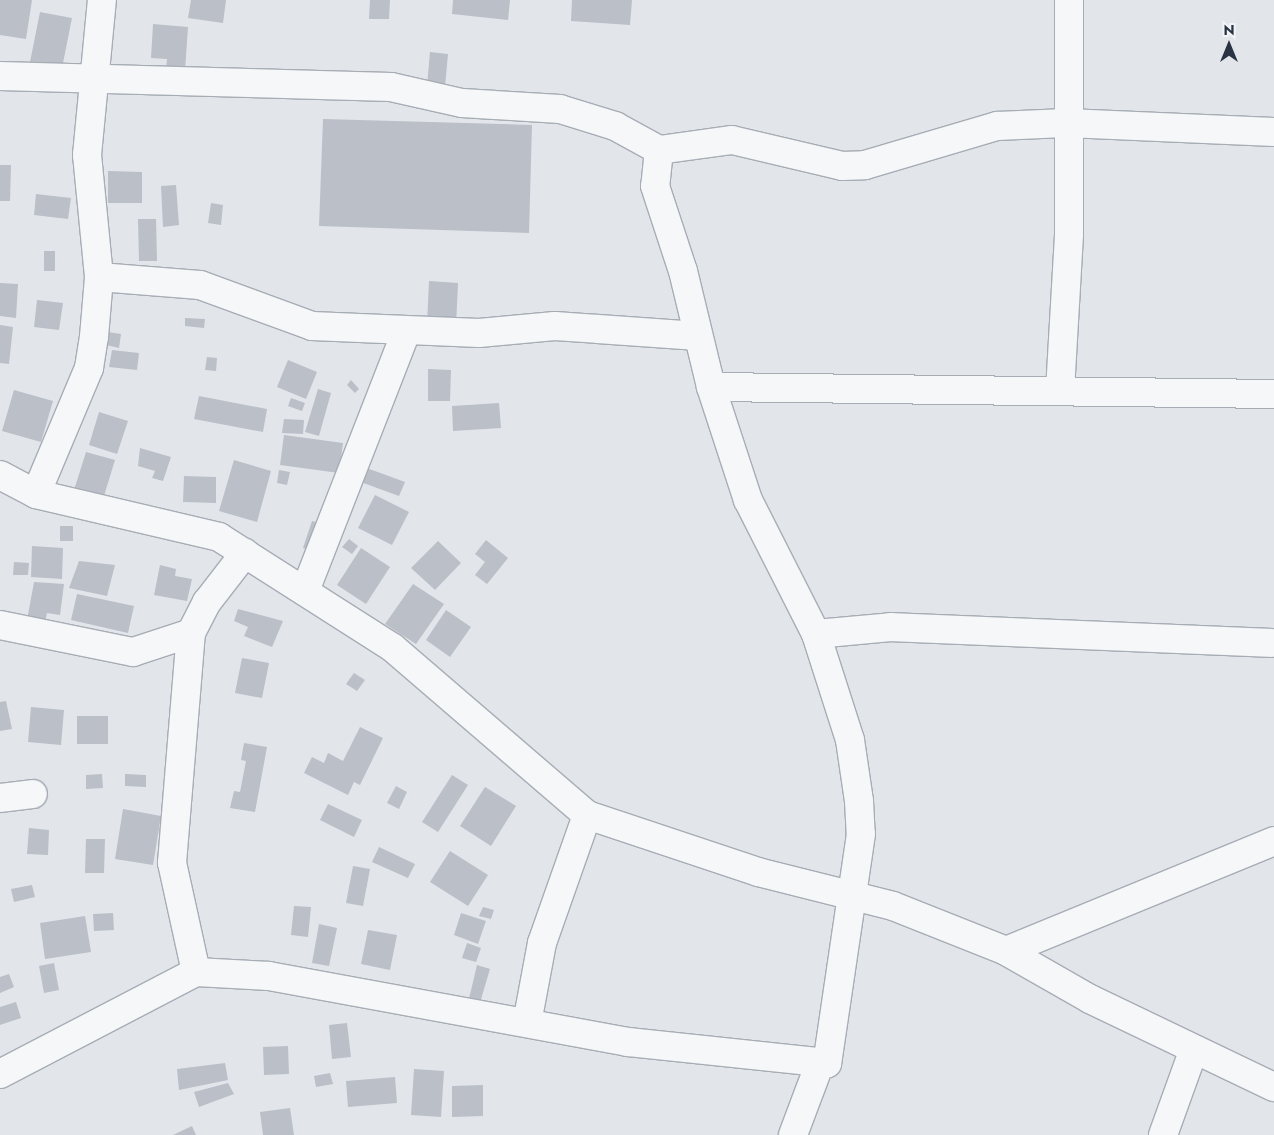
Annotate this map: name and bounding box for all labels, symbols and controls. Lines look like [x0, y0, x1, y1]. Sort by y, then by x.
north arrow [1204, 20, 1254, 70]
text: N [1223, 20, 1235, 40]

